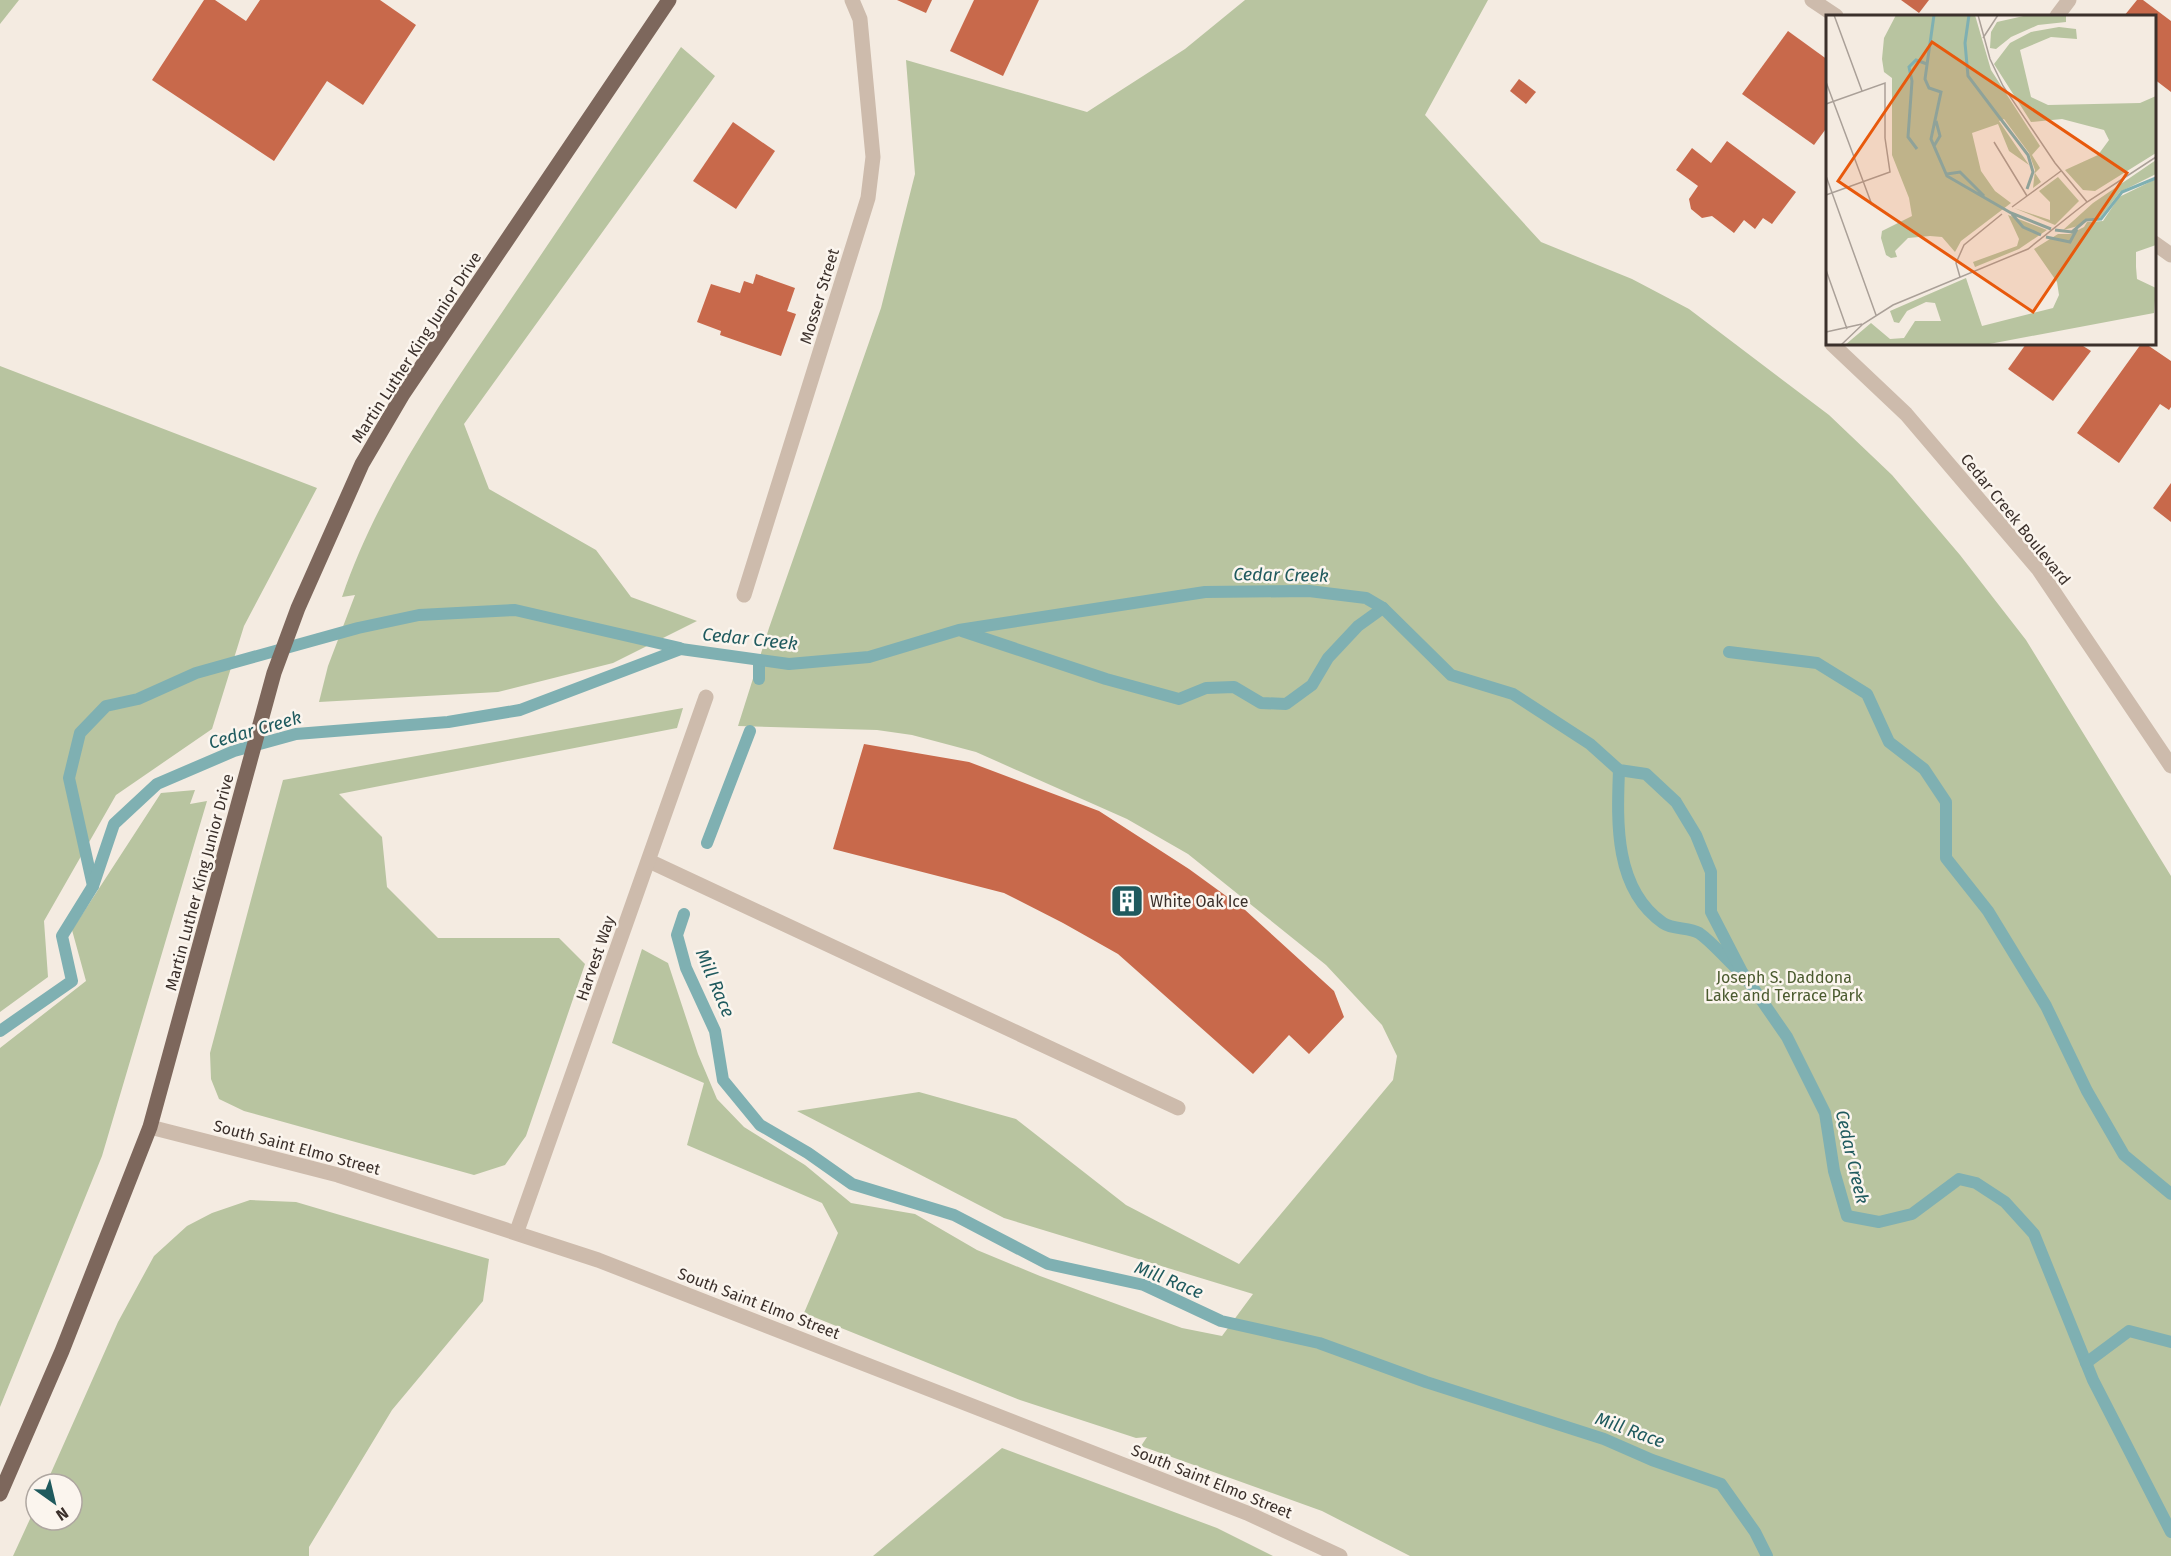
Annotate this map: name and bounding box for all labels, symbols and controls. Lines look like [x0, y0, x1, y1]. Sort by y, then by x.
inset map [1826, 15, 2156, 345]
street label: Mosser Street [796, 246, 843, 346]
street label: Martin Luther King Junior Drive [348, 248, 485, 446]
street label: Cedar Creek Boulevard [1957, 450, 2074, 589]
water label: Cedar Creek [1233, 563, 1329, 587]
water label: Cedar Creek [701, 623, 799, 655]
water label: Cedar Creek [206, 706, 304, 754]
street label: Martin Luther King Junior Drive [161, 772, 238, 993]
building icon: White Oak Ice [1109, 883, 1145, 919]
place label: White Oak Ice [1150, 892, 1248, 911]
street label: Harvest Way [572, 913, 619, 1003]
water label: Mill Race [691, 945, 739, 1021]
park label: Joseph S. Daddona Lake and Terrace Park [1705, 968, 1864, 1005]
water label: Cedar Creek [1831, 1108, 1874, 1206]
street label: South Saint Elmo Street [211, 1116, 383, 1179]
water label: Mill Race [1131, 1256, 1207, 1304]
street label: South Saint Elmo Street [675, 1264, 843, 1343]
water label: Mill Race [1592, 1407, 1668, 1453]
street label: South Saint Elmo Street [1129, 1440, 1295, 1523]
north arrow [24, 1472, 84, 1532]
text: N [52, 1503, 72, 1525]

